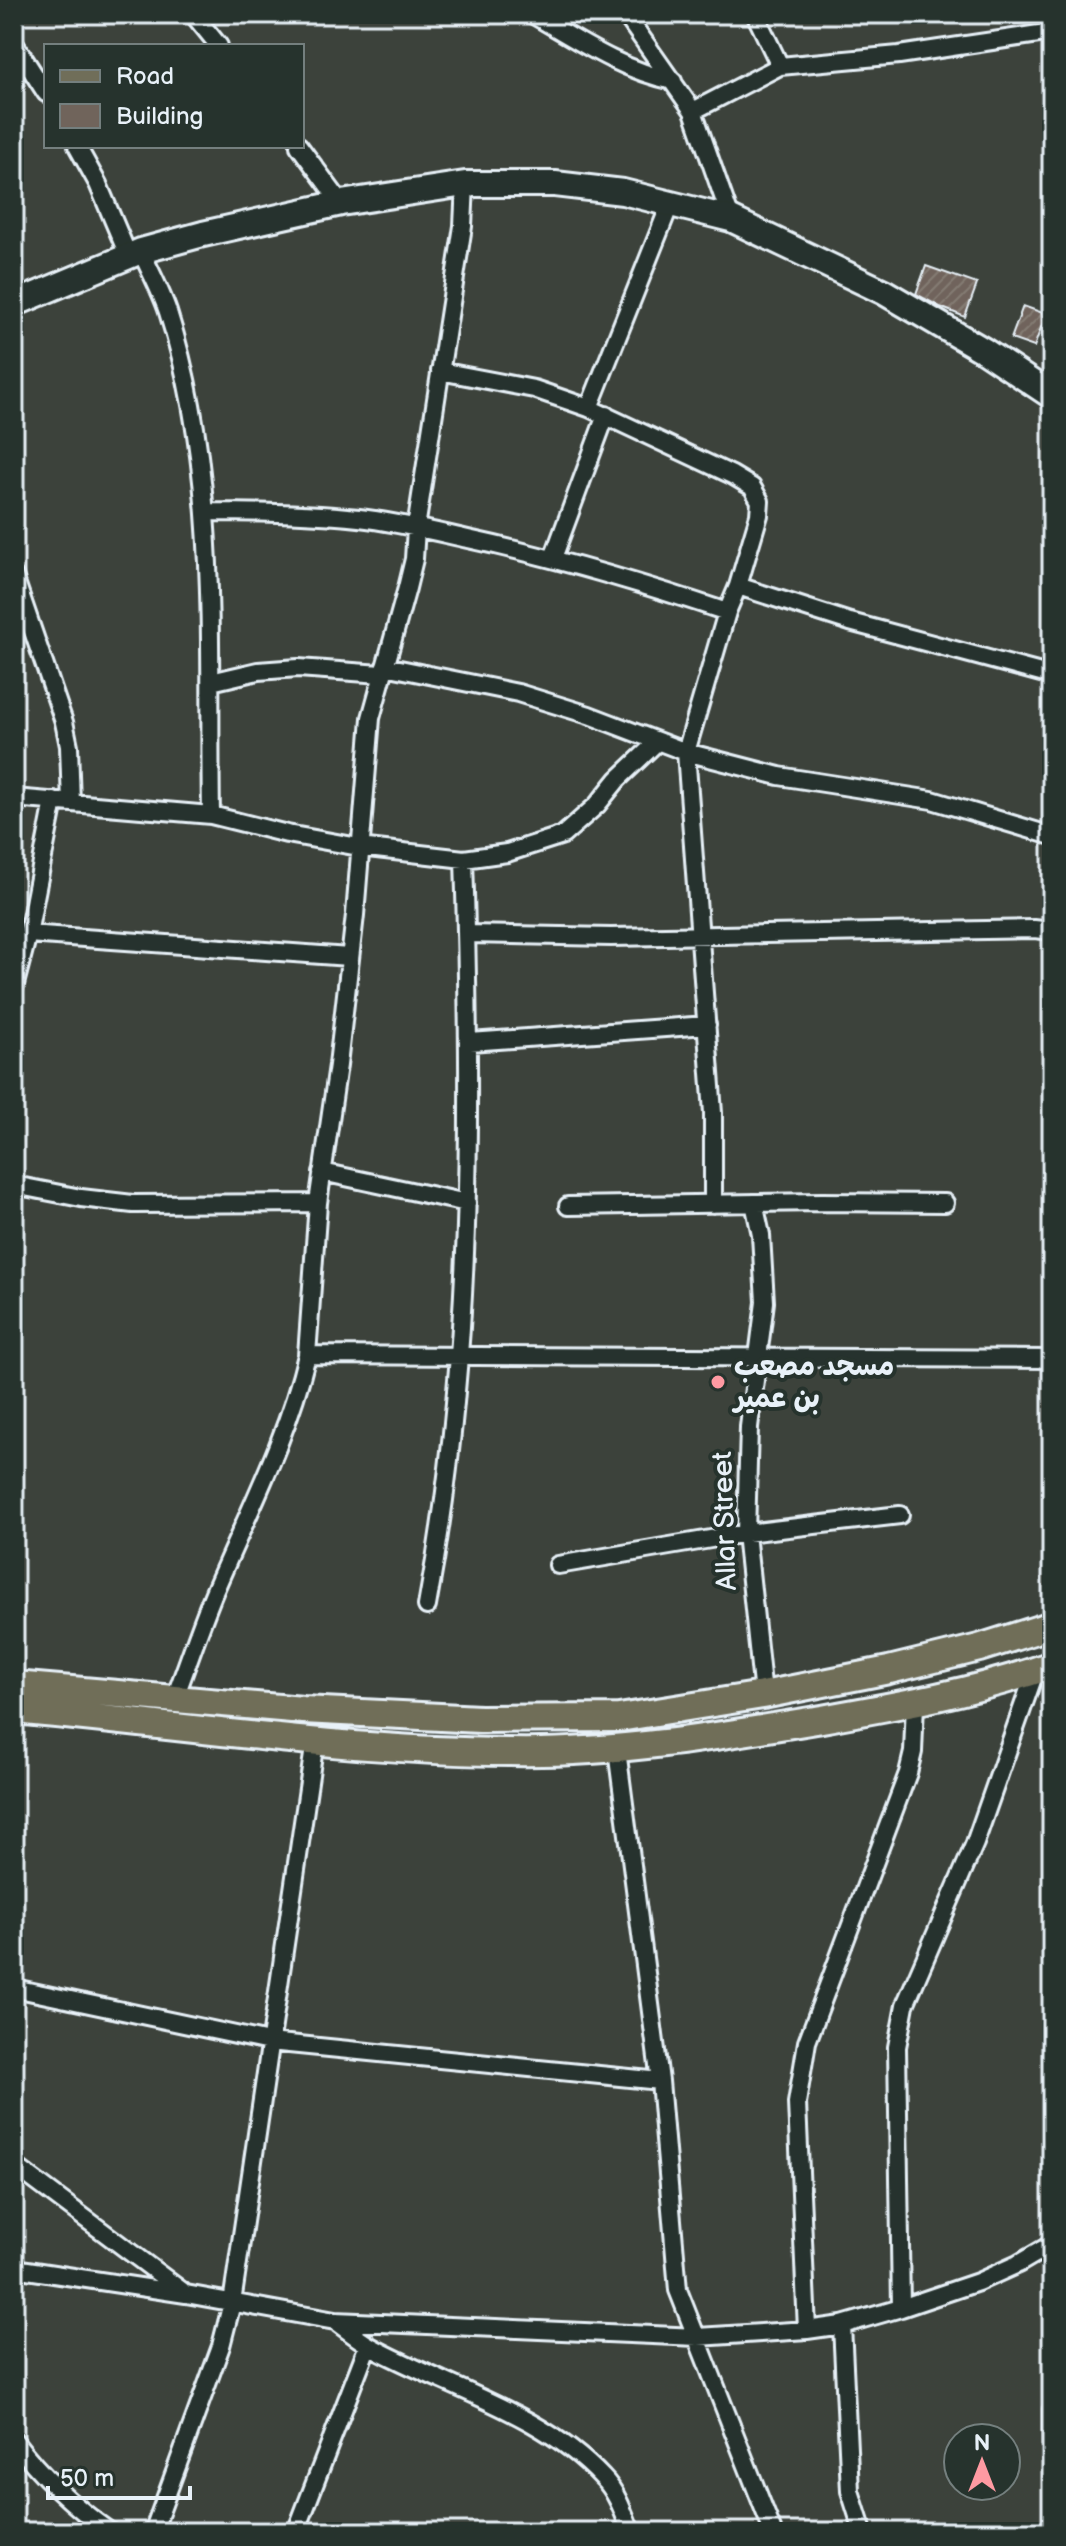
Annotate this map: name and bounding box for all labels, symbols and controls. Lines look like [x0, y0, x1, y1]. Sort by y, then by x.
legend [44, 44, 304, 148]
text: Road [116, 62, 174, 91]
text: Building [116, 102, 203, 131]
place label: مسجد مصعب بن عمير [731, 1350, 894, 1415]
marker: مسجد مصعب بن عمير [709, 1373, 727, 1391]
street label: Allar Street [706, 1450, 744, 1591]
north arrow [942, 2422, 1022, 2502]
text: N [974, 2430, 990, 2457]
scale bar [48, 2450, 190, 2500]
text: 50 m [60, 2464, 114, 2493]

